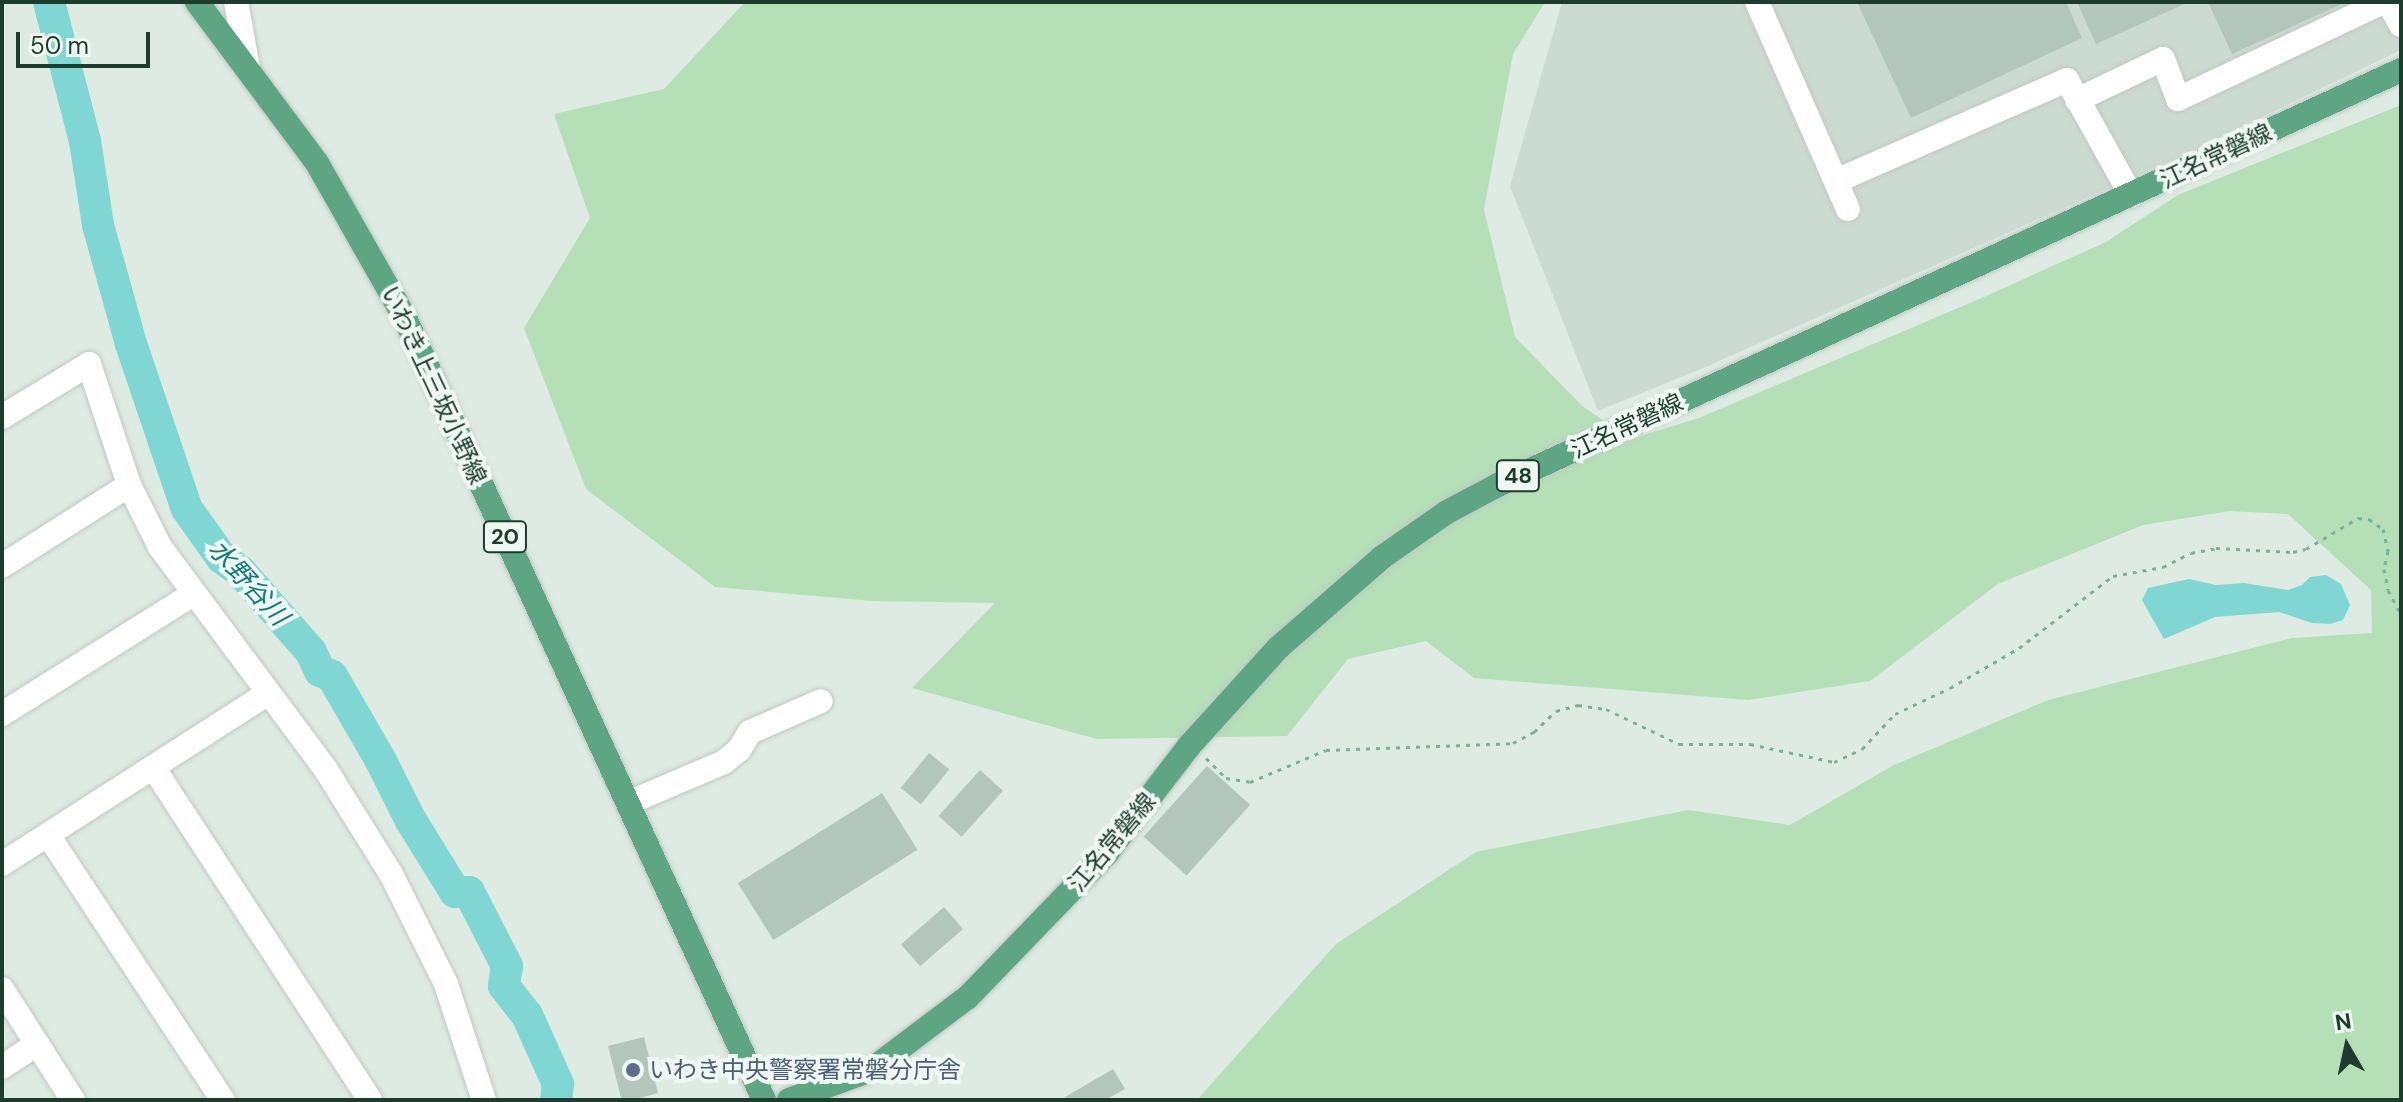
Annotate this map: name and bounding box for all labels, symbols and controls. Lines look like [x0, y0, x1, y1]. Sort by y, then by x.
scale bar [20, 16, 154, 66]
text: 50 m [30, 30, 89, 61]
street label: 江名常磐線 [2156, 118, 2276, 194]
street label: いわき上三坂小野線 [375, 281, 493, 489]
street label: 江名常磐線 [1567, 388, 1687, 464]
road number: 48 [1494, 458, 1542, 494]
road number: 20 [481, 519, 529, 555]
water label: 水野谷川 [202, 534, 294, 632]
street label: 江名常磐線 [1062, 787, 1162, 897]
north arrow [2307, 1006, 2387, 1086]
text: N [2333, 1006, 2353, 1037]
place label: いわき中央警察署常磐分庁舎 [649, 1056, 961, 1084]
marker: いわき中央警察署常磐分庁舎 [624, 1061, 642, 1079]

